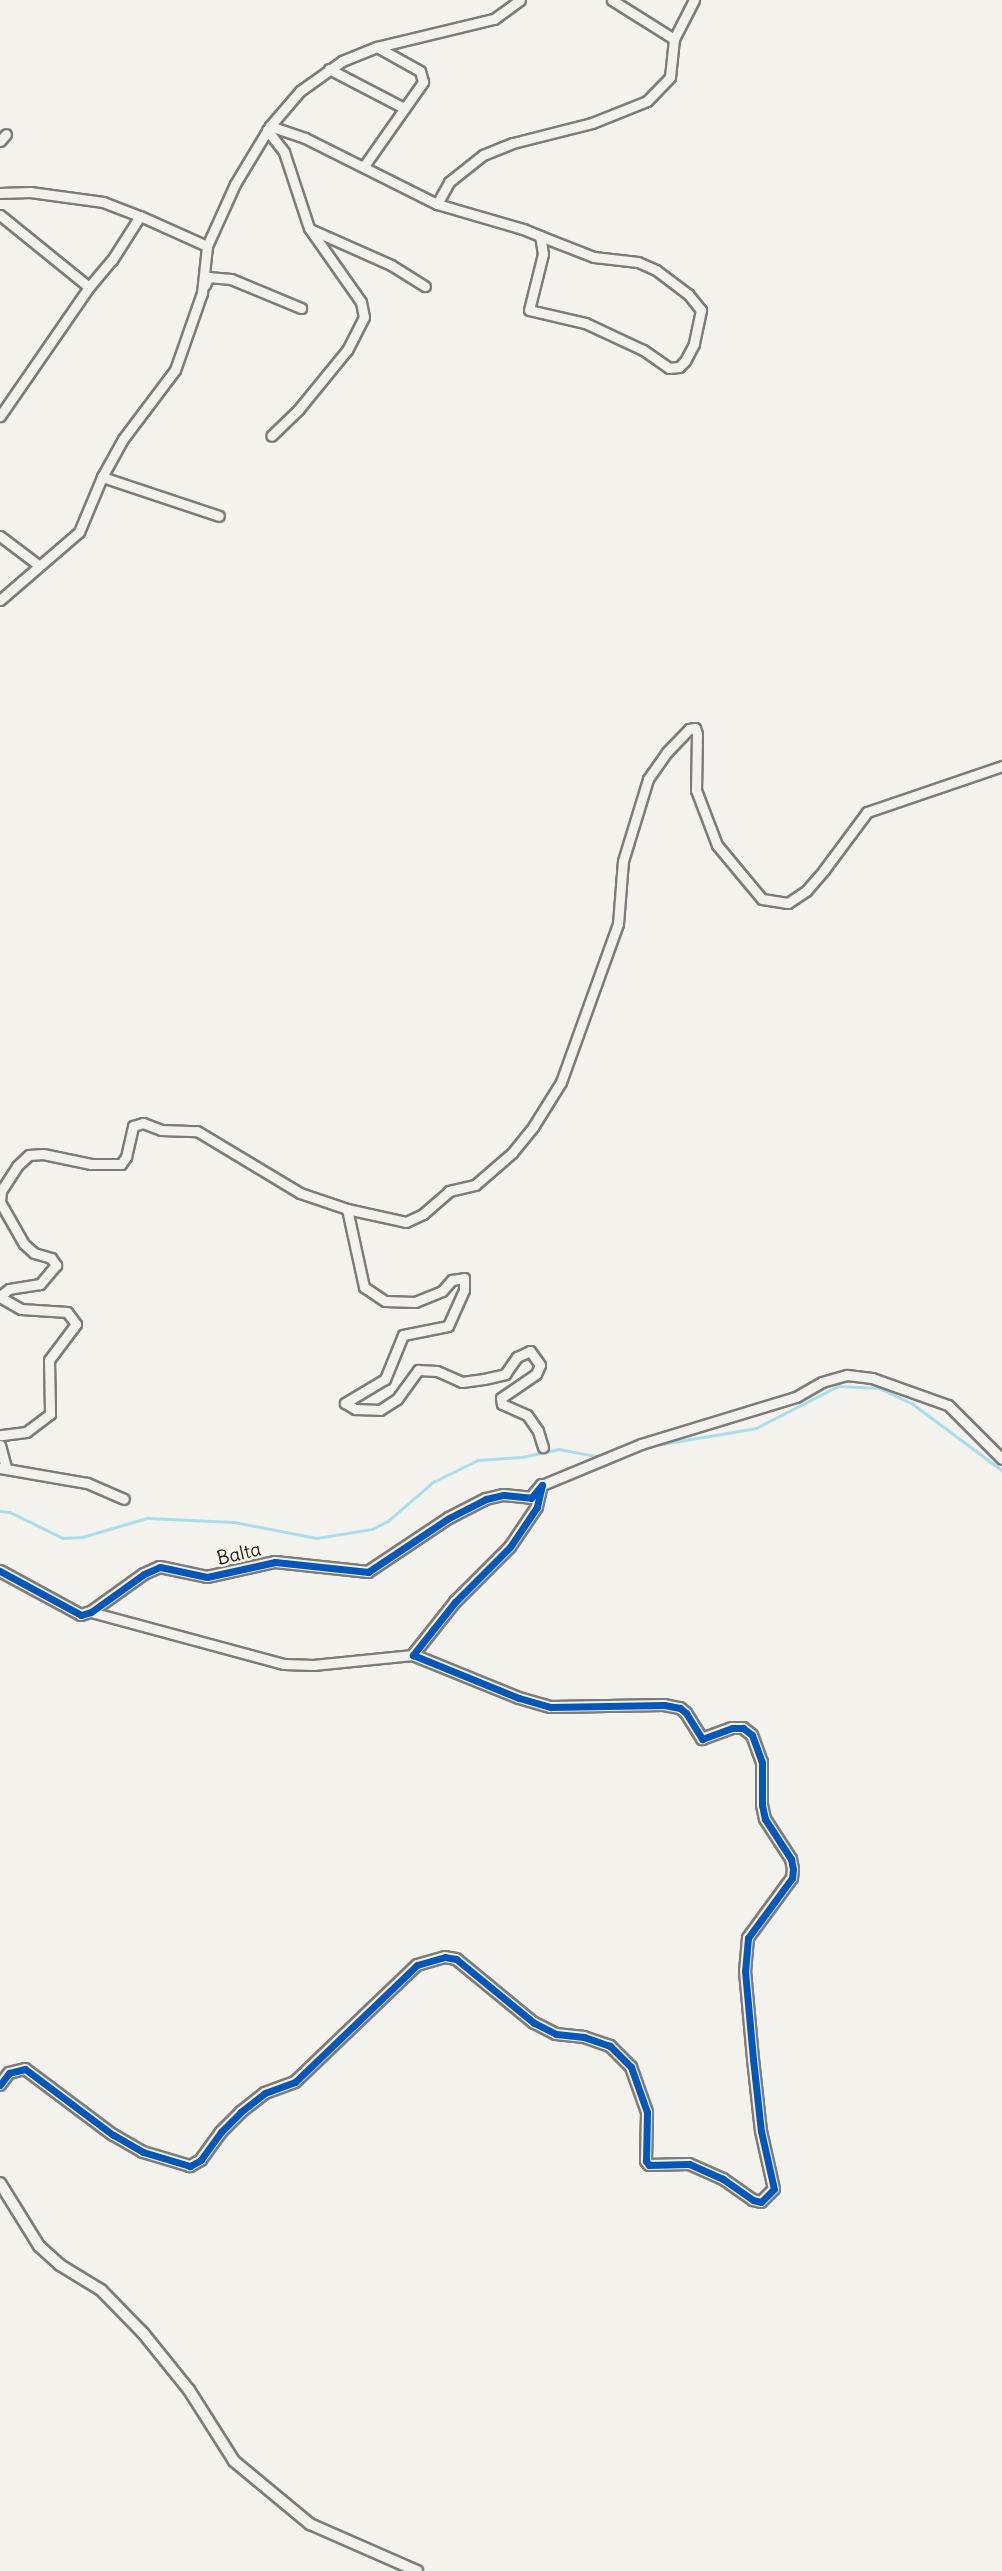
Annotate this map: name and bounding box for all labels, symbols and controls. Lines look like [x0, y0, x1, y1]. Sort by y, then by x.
street label: Balta [215, 1538, 263, 1570]

